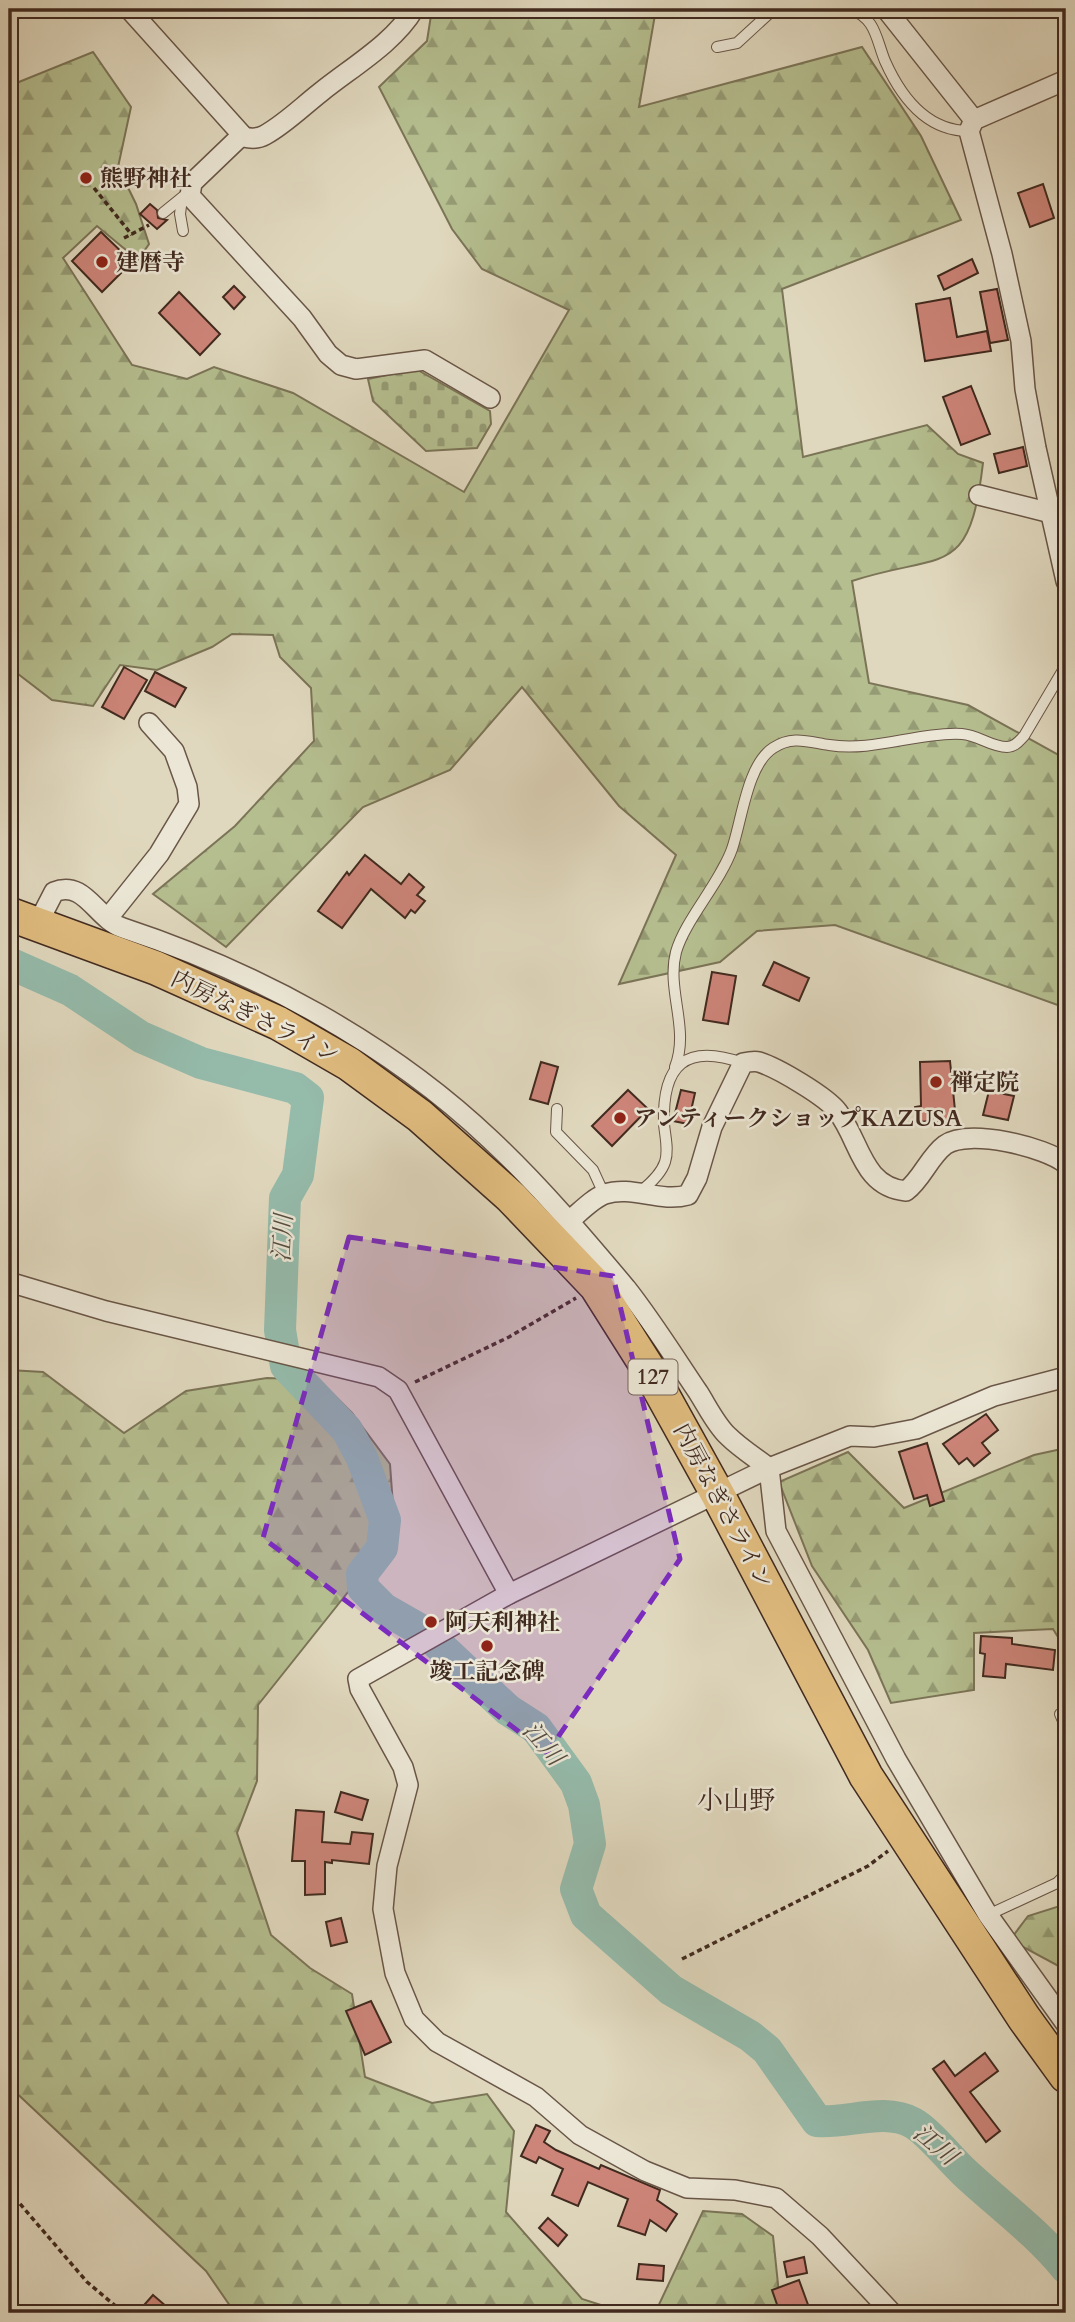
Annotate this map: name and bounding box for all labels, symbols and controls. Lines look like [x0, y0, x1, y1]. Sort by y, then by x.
place label: 熊野神社 [100, 163, 192, 194]
marker: 熊野神社 [78, 170, 94, 186]
place label: 建暦寺 [116, 247, 185, 278]
marker: 建暦寺 [94, 254, 110, 270]
street label: 内房なぎさライン [166, 963, 344, 1071]
place label: 禅定院 [950, 1067, 1019, 1098]
marker: 禅定院 [928, 1074, 944, 1090]
place label: アンティークショップKAZUSA [634, 1103, 963, 1134]
marker: アンティークショップKAZUSA [612, 1110, 628, 1126]
water label: 江川 [265, 1210, 301, 1263]
road number: 127 [628, 1360, 678, 1394]
street label: 内房なぎさライン [666, 1418, 780, 1594]
place label: 阿天利神社 [445, 1607, 560, 1638]
marker: 阿天利神社 [423, 1614, 439, 1630]
marker: 竣工記念碑 [479, 1638, 495, 1654]
place label: 竣工記念碑 [430, 1656, 545, 1687]
water label: 江川 [515, 1715, 573, 1775]
district label: 小山野 [697, 1783, 775, 1818]
water label: 江川 [906, 2117, 966, 2175]

